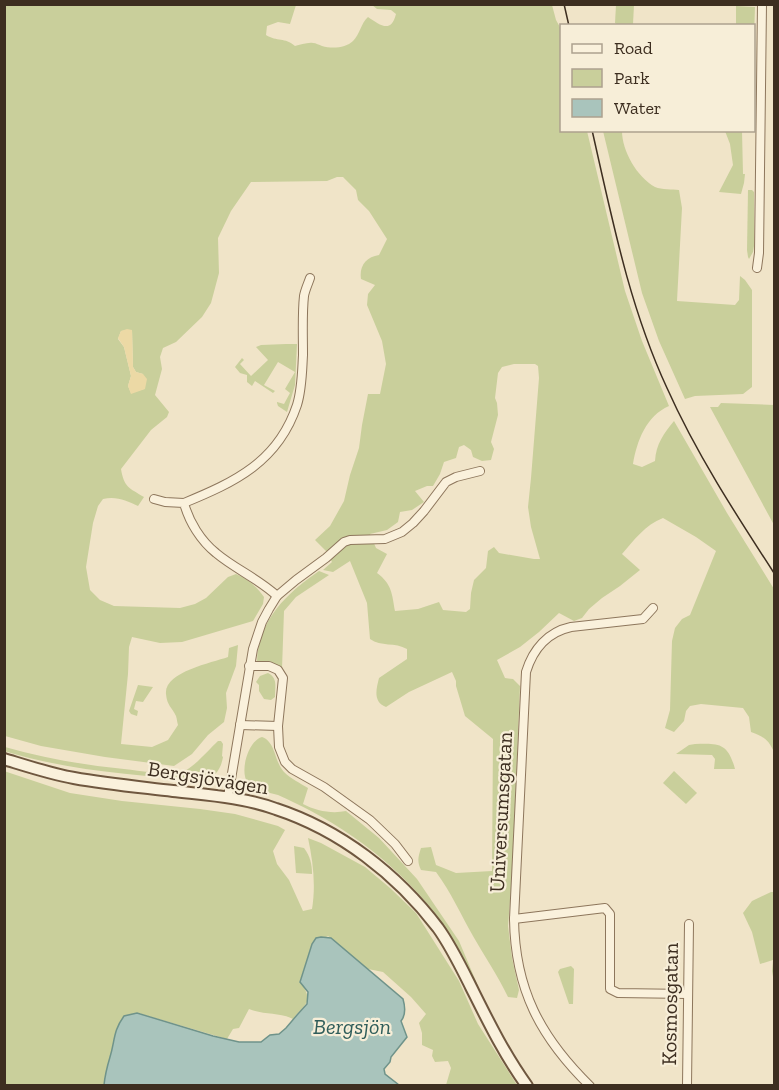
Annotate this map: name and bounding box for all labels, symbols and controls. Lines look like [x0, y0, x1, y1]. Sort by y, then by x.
legend [560, 24, 755, 132]
text: Road [614, 37, 653, 59]
text: Park [614, 67, 650, 89]
text: Water [614, 97, 661, 119]
street label: Universumsgatan [484, 731, 517, 893]
street label: Bergsjövägen [146, 756, 270, 800]
street label: Kosmosgatan [656, 942, 683, 1066]
water label: Bergsjön [313, 1013, 391, 1040]

